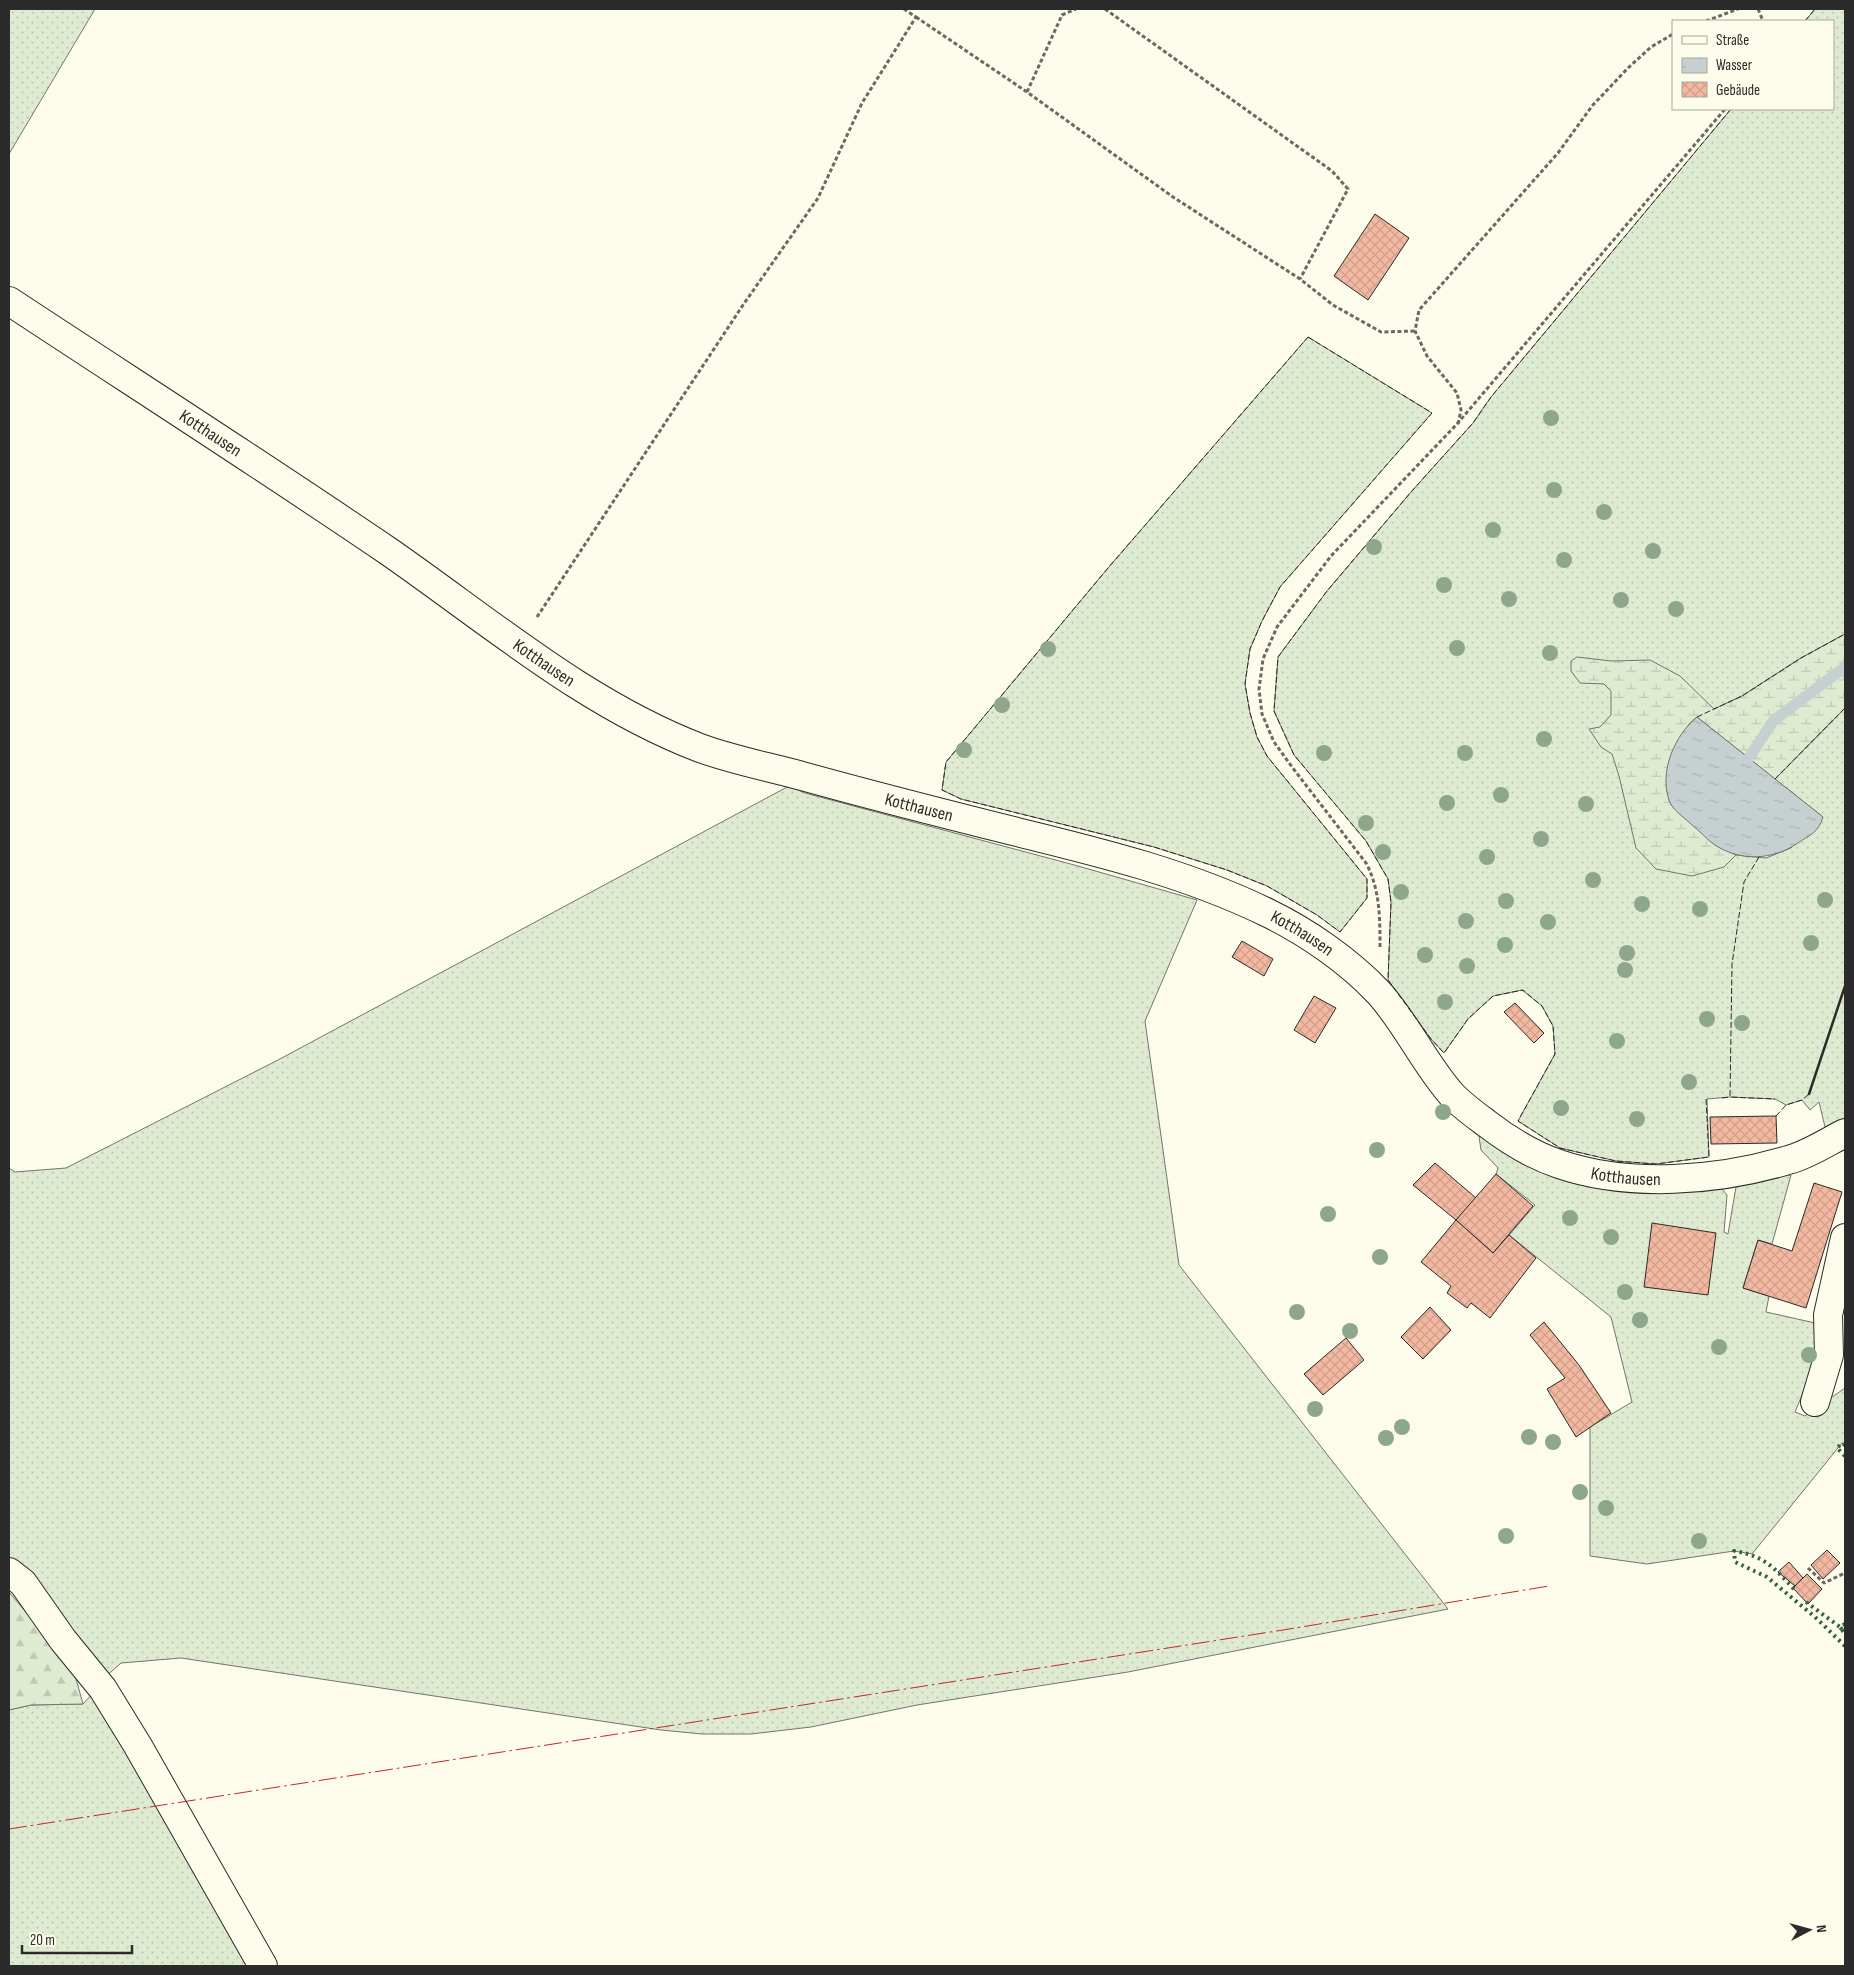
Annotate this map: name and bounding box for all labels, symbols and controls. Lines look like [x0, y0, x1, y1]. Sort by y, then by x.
legend [1672, 20, 1834, 110]
text: Straße [1716, 31, 1749, 50]
text: Wasser [1716, 56, 1753, 75]
text: Gebäude [1716, 81, 1760, 100]
street label: Kotthausen [176, 405, 246, 461]
street label: Kotthausen [509, 634, 579, 691]
street label: Kotthausen [883, 788, 955, 826]
street label: Kotthausen [1267, 906, 1338, 960]
street label: Kotthausen [1589, 1162, 1661, 1190]
north arrow [1784, 1905, 1834, 1955]
scale bar [22, 1922, 132, 1954]
text: N [1813, 1924, 1830, 1933]
text: 20 m [30, 1931, 55, 1950]

